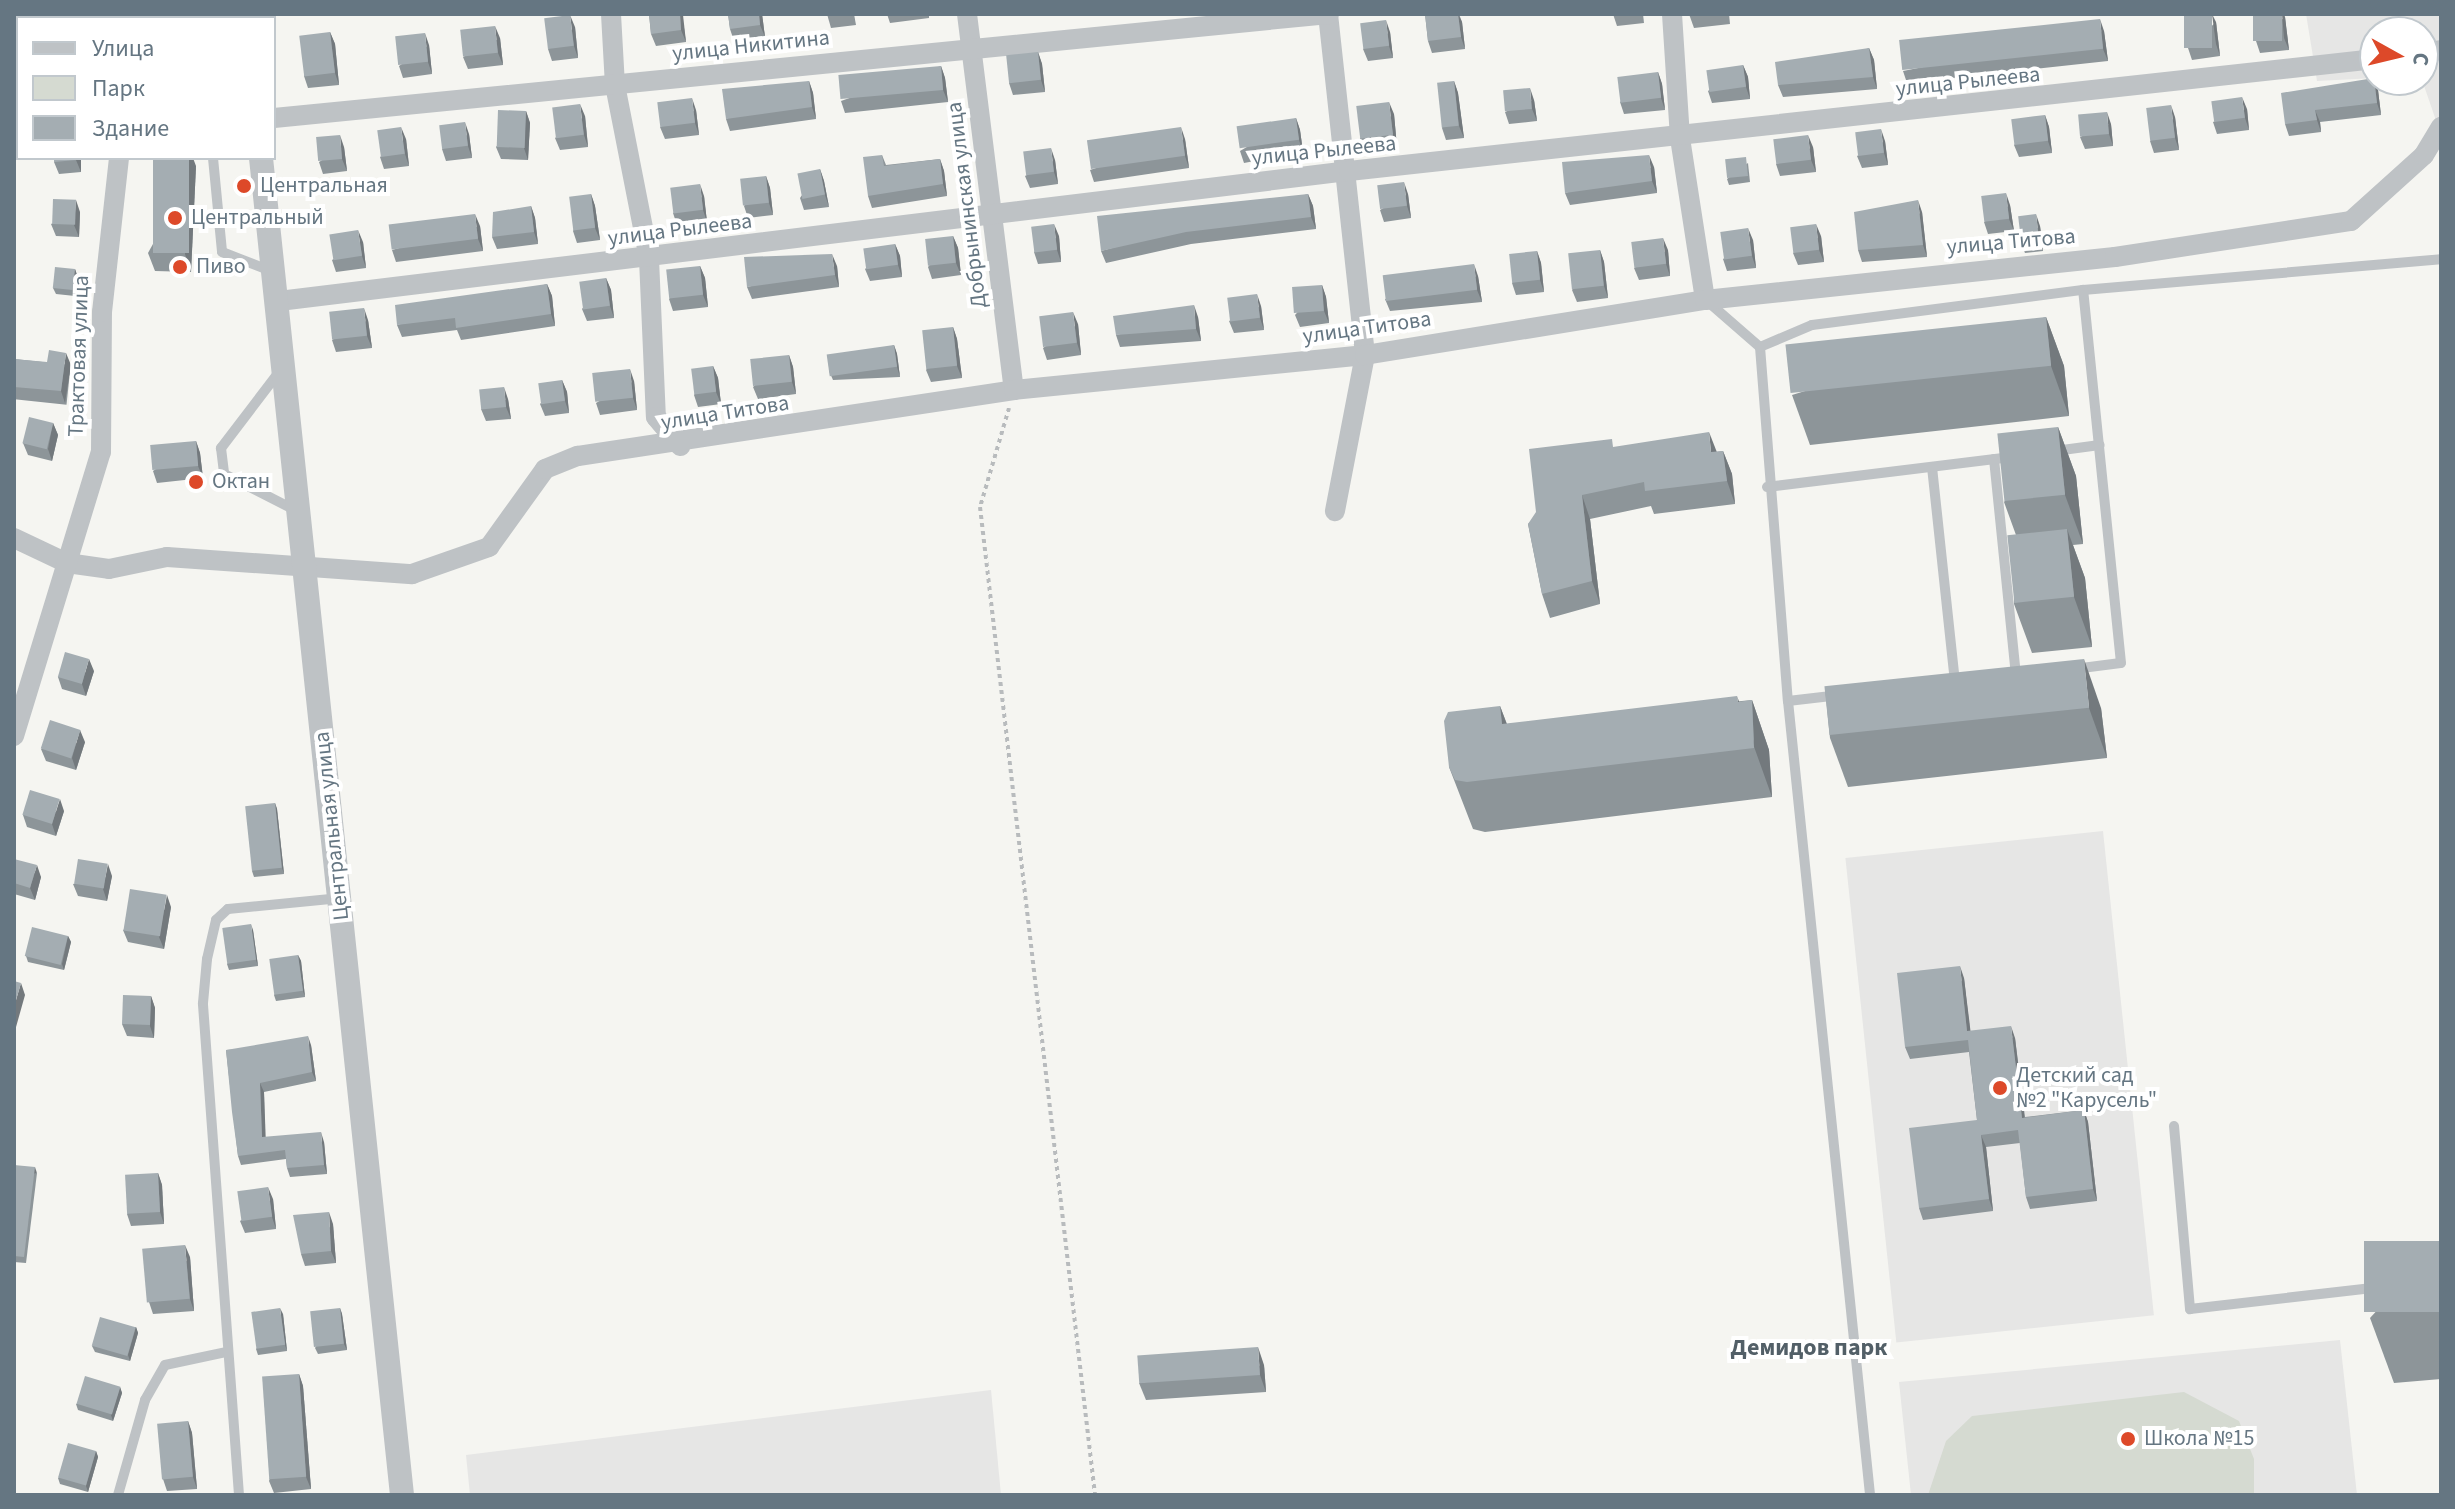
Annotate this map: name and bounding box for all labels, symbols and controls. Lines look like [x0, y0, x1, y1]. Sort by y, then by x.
legend [16, 16, 276, 160]
north arrow [2359, 16, 2439, 96]
street label: улица Никитина [671, 25, 831, 67]
text: Улица [92, 31, 154, 66]
text: С [2404, 50, 2438, 68]
street label: улица Рылеева [1894, 61, 2042, 103]
text: Парк [92, 71, 145, 106]
street label: Добрынинская улица [941, 100, 993, 310]
text: Здание [92, 111, 169, 146]
street label: улица Рылеева [1250, 130, 1398, 172]
place label: Центральная [260, 173, 388, 199]
marker: Центральная [235, 177, 253, 195]
place label: Центральный [191, 205, 324, 231]
street label: улица Рылеева [606, 208, 754, 252]
marker: Центральный [166, 209, 184, 227]
street label: улица Титова [1945, 223, 2077, 261]
place label: Пиво [196, 254, 246, 280]
marker: Пиво [171, 258, 189, 276]
street label: Трактовая улица [63, 275, 95, 437]
street label: улица Титова [1301, 306, 1433, 350]
street label: улица Титова [659, 390, 791, 436]
place label: Октан [212, 469, 270, 495]
marker: Октан [187, 473, 205, 491]
street label: Центральная улица [309, 730, 355, 922]
place label: Детский сад №2 "Карусель" [2016, 1062, 2157, 1114]
marker: Детский сад №2 "Карусель" [1991, 1079, 2009, 1097]
district label: Демидов парк [1731, 1334, 1887, 1362]
place label: Школа №15 [2144, 1426, 2254, 1452]
marker: Школа №15 [2119, 1430, 2137, 1448]

